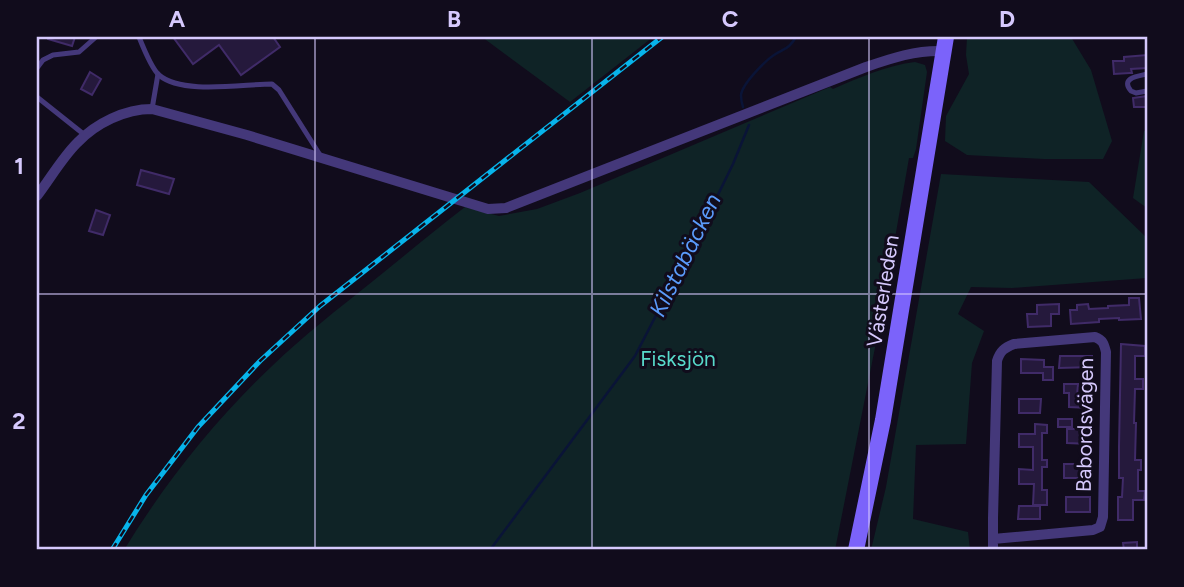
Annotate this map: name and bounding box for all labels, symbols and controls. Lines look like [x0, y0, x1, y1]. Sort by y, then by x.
text: A [169, 5, 186, 33]
text: B [447, 5, 461, 33]
text: C [722, 5, 739, 33]
text: D [999, 5, 1015, 33]
text: 1 [14, 152, 24, 180]
water label: Kilstabäcken [643, 189, 727, 321]
street label: Västerleden [861, 233, 904, 349]
park label: Fisksjön [640, 346, 716, 371]
street label: Babordsvägen [1071, 358, 1098, 492]
text: 2 [12, 407, 26, 435]

